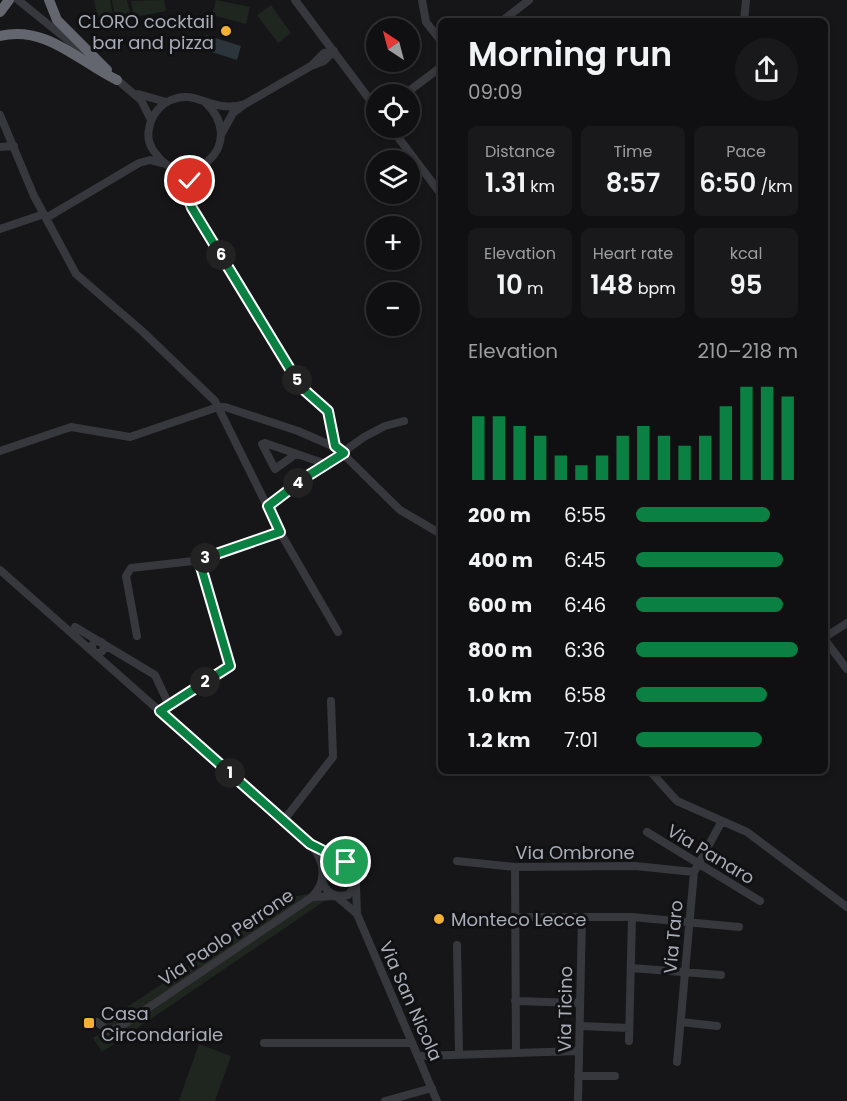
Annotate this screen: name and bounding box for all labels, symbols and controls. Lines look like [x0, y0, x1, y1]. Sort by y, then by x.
place label: CLORO cocktail bar and pizza [78, 9, 214, 55]
north arrow [366, 18, 420, 72]
map controls [366, 18, 420, 336]
marker: CLORO cocktail bar and pizza [219, 24, 233, 38]
text: Morning run [468, 31, 672, 78]
button: share [735, 38, 798, 101]
text: 09:09 [468, 78, 523, 106]
button: locate [366, 84, 420, 138]
text: Distance [485, 140, 555, 163]
text: Time [614, 140, 653, 163]
text: Pace [726, 140, 766, 163]
button: layers [366, 150, 420, 204]
pin [164, 155, 215, 206]
icon: check [173, 164, 206, 197]
text: 1.31 [485, 165, 526, 201]
text: 8:57 [606, 165, 660, 201]
text: 6:50 [699, 165, 756, 201]
text: km [526, 175, 555, 198]
text: /km [756, 175, 793, 198]
button: + [366, 216, 420, 270]
pin: 6 [206, 240, 236, 270]
text: Elevation [484, 242, 556, 265]
text: Heart rate [593, 242, 673, 265]
text: kcal [730, 242, 762, 265]
text: 6 [216, 243, 226, 266]
text: 10 [497, 267, 523, 303]
text: 148 [590, 267, 633, 303]
text: 95 [729, 267, 763, 303]
text: m [523, 277, 543, 300]
text: bpm [633, 277, 676, 300]
button: − [366, 282, 420, 336]
text: Elevation [468, 337, 558, 365]
text: 210–218 m [698, 337, 798, 365]
pin: 5 [282, 365, 312, 395]
text: 5 [292, 368, 302, 391]
pin: 4 [283, 468, 313, 498]
text: 4 [293, 471, 303, 494]
text: 200 m [468, 501, 531, 529]
text: 6:55 [564, 501, 606, 529]
pin: 3 [190, 543, 220, 573]
text: 3 [200, 546, 210, 569]
text: 400 m [468, 546, 533, 574]
text: 6:45 [564, 546, 606, 574]
text: 600 m [468, 591, 532, 619]
text: 6:46 [564, 591, 606, 619]
text: 800 m [468, 636, 532, 664]
text: 6:36 [564, 636, 605, 664]
pin: 2 [190, 667, 220, 697]
text: 2 [200, 670, 210, 693]
text: 1.0 km [468, 681, 532, 709]
text: 6:58 [564, 681, 606, 709]
text: 1.2 km [468, 726, 530, 754]
text: 7:01 [564, 726, 598, 754]
pin: 1 [215, 758, 245, 788]
text: 1 [227, 761, 233, 784]
street label: Via Panaro [663, 818, 759, 890]
pin [320, 836, 371, 887]
street label: Via Ombrone [515, 840, 635, 865]
icon: arrive [329, 845, 362, 878]
street label: Via Paolo Perrone [154, 883, 298, 991]
street label: Via Taro [657, 899, 689, 975]
place label: Monteco Lecce [451, 907, 586, 932]
marker: Monteco Lecce [432, 912, 446, 926]
street label: Via San Nicola [373, 937, 449, 1065]
street label: Via Ticino [552, 966, 578, 1052]
place label: Casa Circondariale [101, 1001, 223, 1047]
marker: Casa Circondariale [82, 1016, 96, 1030]

